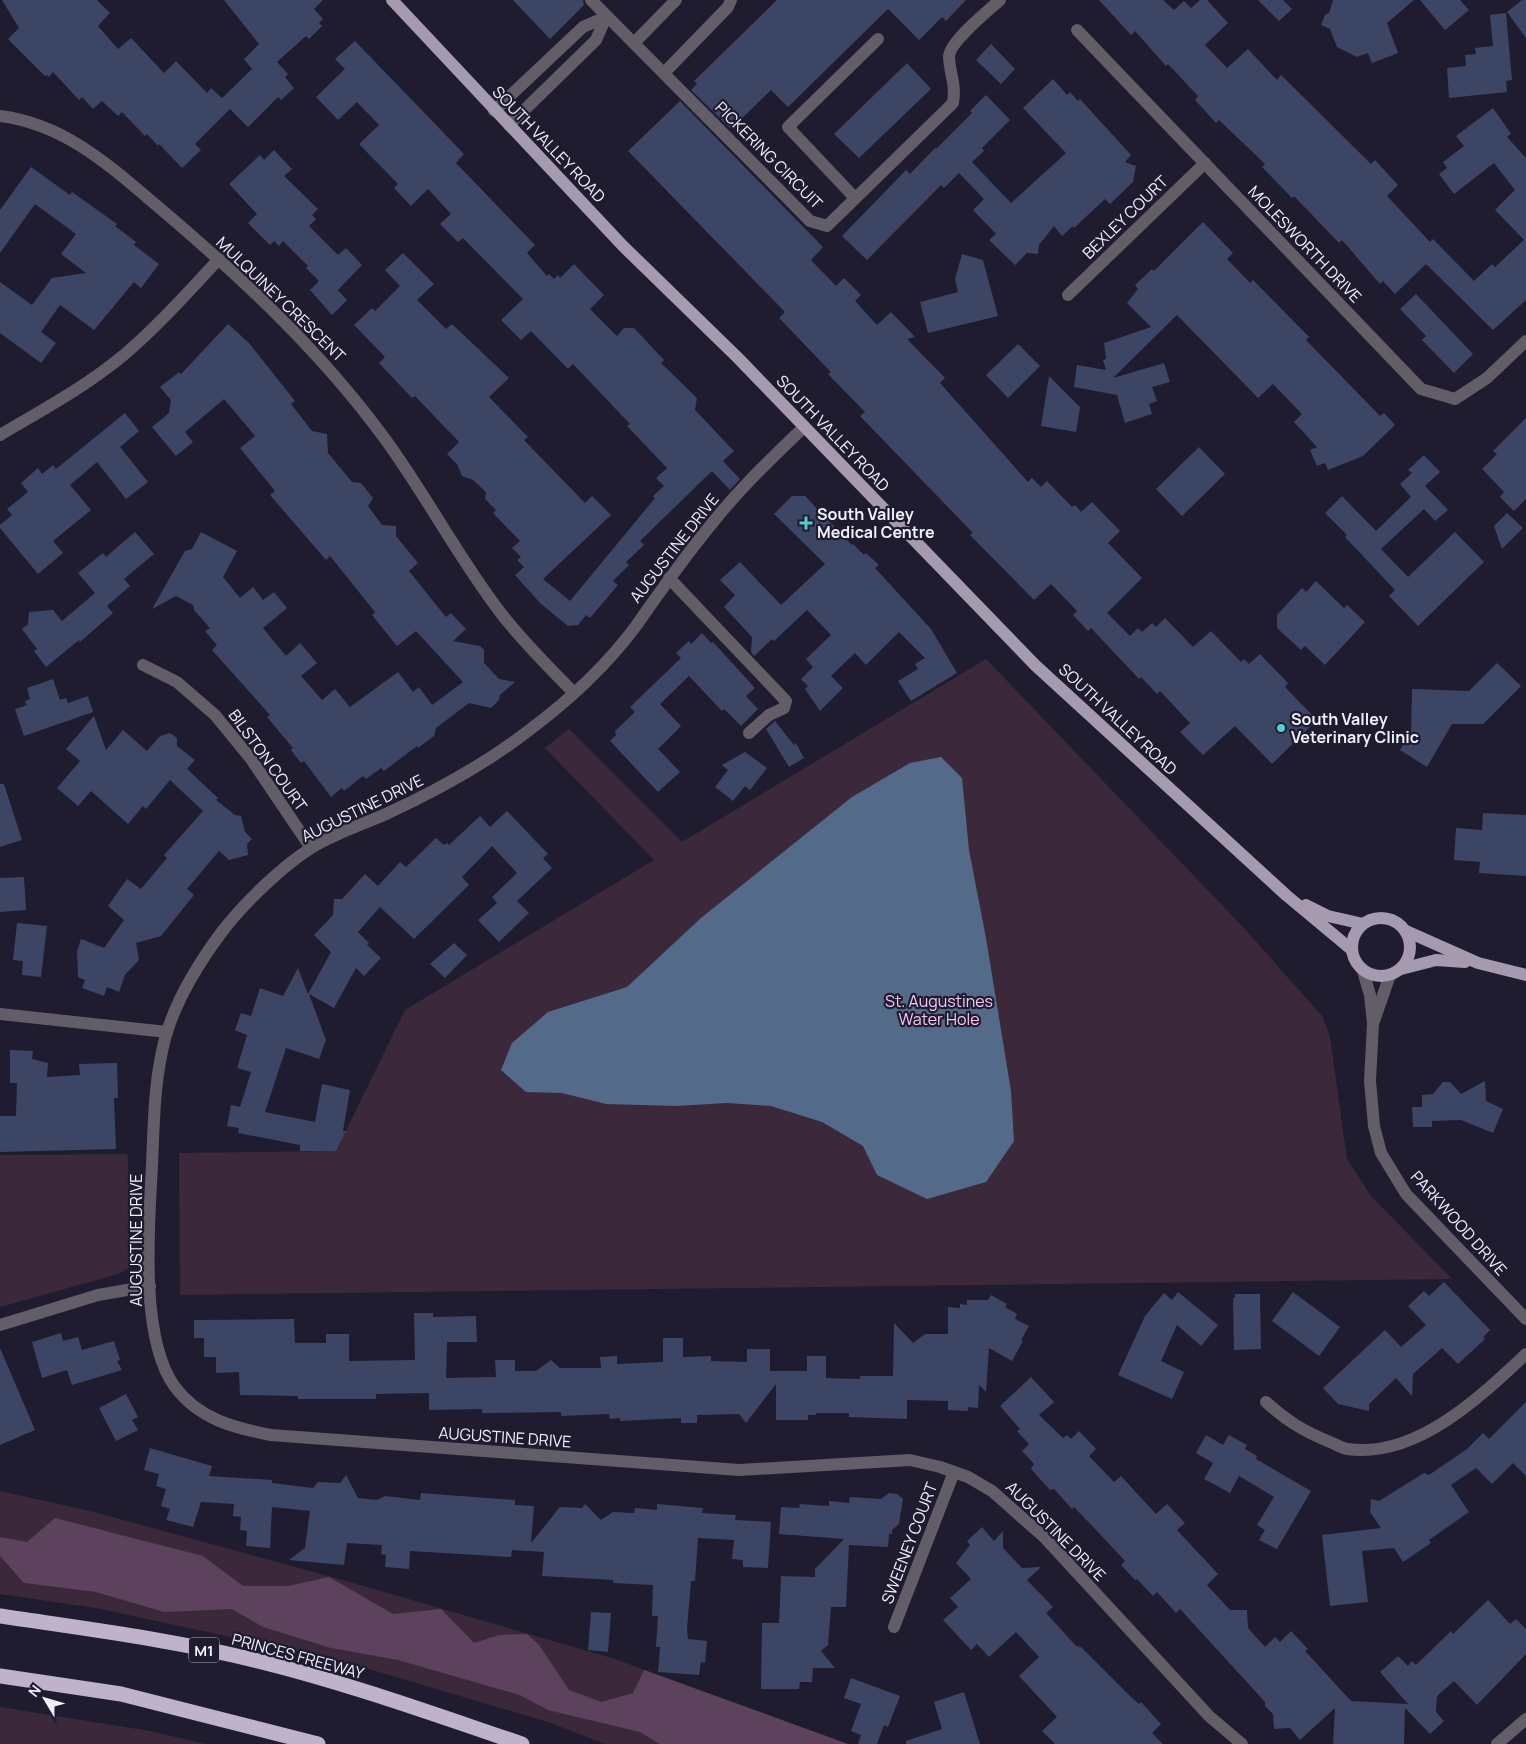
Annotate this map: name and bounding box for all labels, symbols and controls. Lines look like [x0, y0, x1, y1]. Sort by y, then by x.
street label: SOUTH VALLEY ROAD [488, 81, 611, 207]
street label: PICKERING CIRCUIT [710, 96, 828, 214]
street label: BEXLEY COURT [1077, 170, 1173, 264]
street label: MOLESWORTH DRIVE [1243, 181, 1367, 307]
street label: MULQUINEY CRESCENT [212, 231, 351, 367]
street label: SOUTH VALLEY ROAD [772, 370, 895, 496]
street label: AUGUSTINE DRIVE [624, 489, 724, 607]
place label: South Valley Medical Centre [817, 503, 935, 543]
marker: South Valley Medical Centre [799, 516, 813, 530]
street label: SOUTH VALLEY ROAD [1054, 658, 1182, 780]
street label: BILSTON COURT [224, 705, 313, 816]
place label: South Valley Veterinary Clinic [1291, 708, 1419, 748]
marker: South Valley Veterinary Clinic [1275, 722, 1287, 734]
street label: AUGUSTINE DRIVE [297, 769, 427, 847]
park label: St. Augustines Water Hole [885, 990, 993, 1030]
street label: PARKWOOD DRIVE [1406, 1166, 1512, 1280]
street label: AUGUSTINE DRIVE [125, 1174, 147, 1306]
street label: AUGUSTINE DRIVE [438, 1421, 572, 1453]
street label: AUGUSTINE DRIVE [1001, 1476, 1111, 1586]
street label: SWEENEY COURT [876, 1479, 942, 1607]
street label: PRINCES FREEWAY [229, 1628, 367, 1684]
road number: M1 [189, 1638, 219, 1662]
north arrow [20, 1674, 70, 1724]
text: N [24, 1681, 45, 1701]

